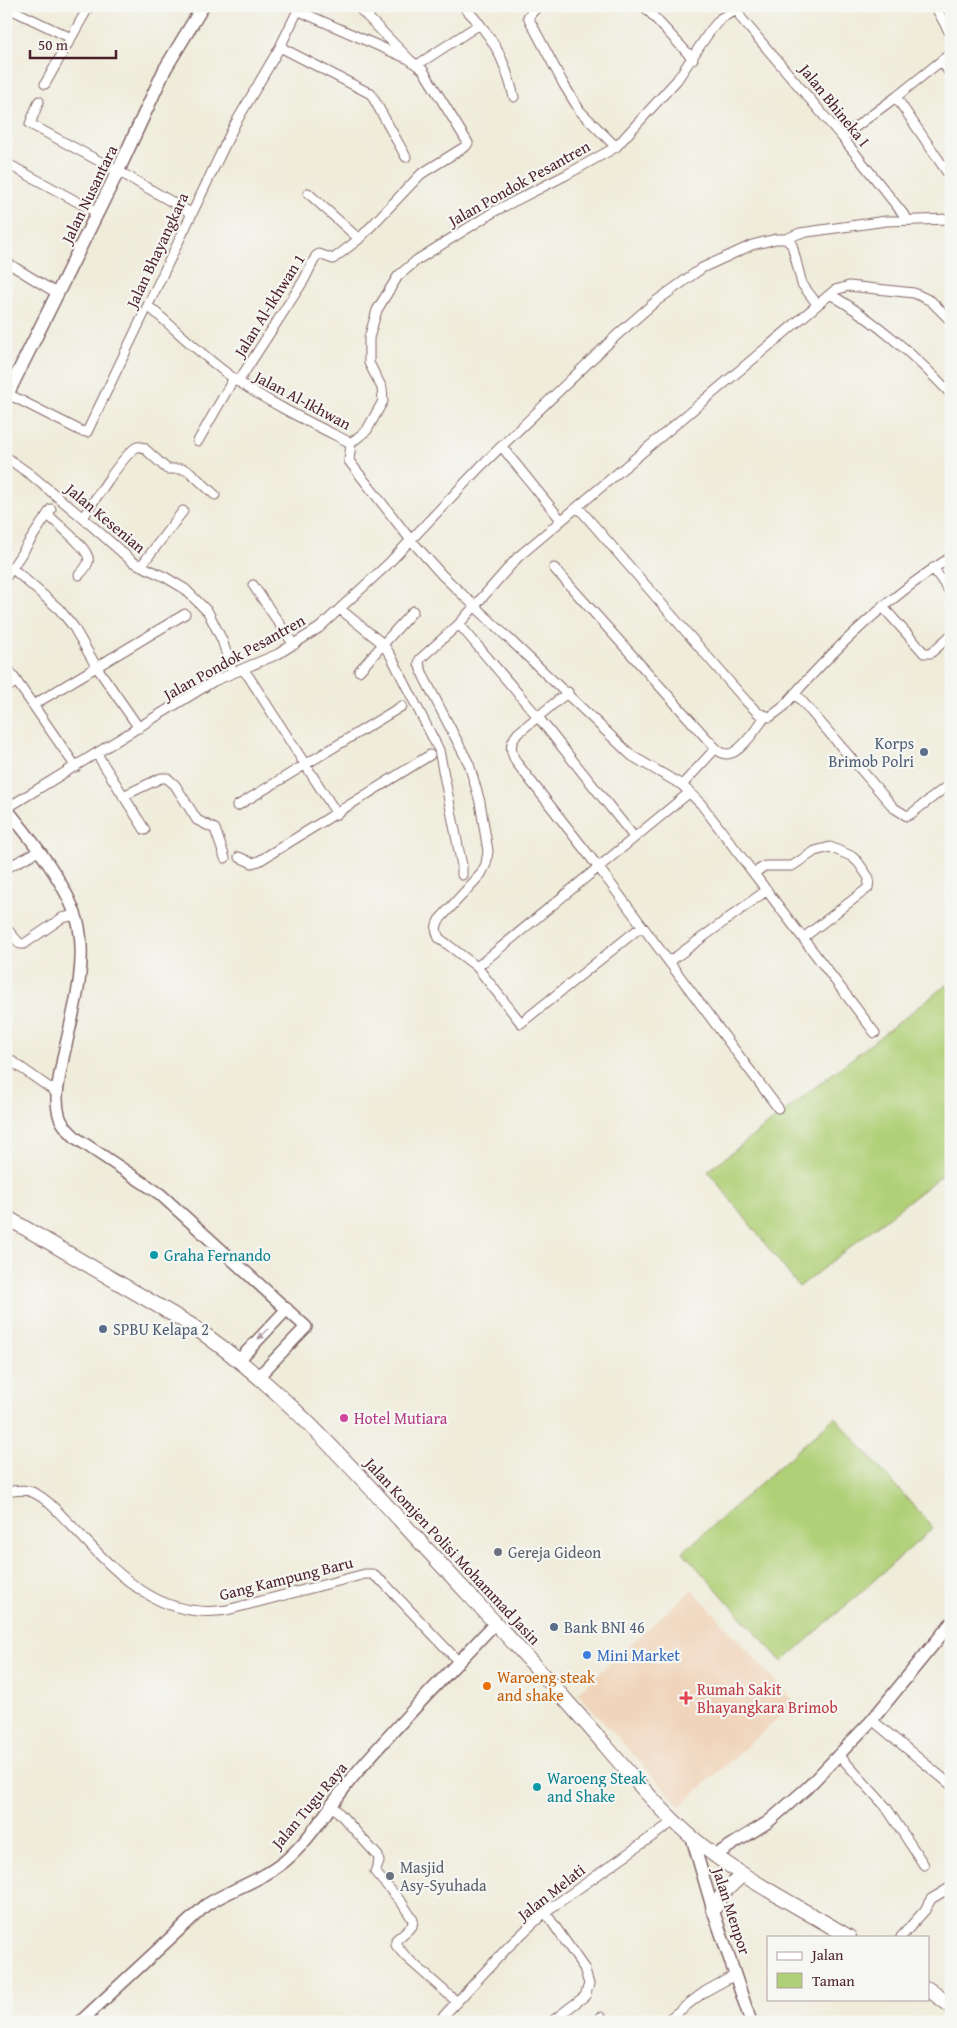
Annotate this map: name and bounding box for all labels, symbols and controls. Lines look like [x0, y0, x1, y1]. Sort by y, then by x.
scale bar [30, 28, 116, 60]
text: 50 m [38, 34, 69, 55]
street label: Jalan Bhineka I [793, 57, 876, 152]
street label: Jalan Pondok Pesantren [442, 134, 594, 233]
street label: Jalan Nusantara [54, 141, 123, 249]
street label: Jalan Bhayangkara [119, 188, 194, 313]
street label: Jalan Al-Ikhwan 1 [227, 249, 310, 363]
street label: Jalan Al-Ikhwan [249, 363, 356, 436]
street label: Jalan Kesenian [59, 476, 151, 559]
street label: Jalan Pondok Pesantren [157, 608, 309, 707]
place label: Korps Brimob Polri [828, 731, 915, 773]
marker: Korps Brimob Polri [918, 746, 930, 758]
place label: Graha Fernando [164, 1243, 271, 1267]
marker: Graha Fernando [148, 1249, 160, 1261]
place label: SPBU Kelapa 2 [113, 1317, 209, 1341]
marker: SPBU Kelapa 2 [97, 1323, 109, 1335]
one-way arrow [257, 1328, 269, 1340]
place label: Hotel Mutiara [354, 1406, 448, 1430]
marker: Hotel Mutiara [338, 1412, 350, 1424]
street label: Jalan Komjen Polisi Mohammad Jasin [358, 1451, 546, 1650]
place label: Gereja Gideon [508, 1540, 601, 1564]
marker: Gereja Gideon [492, 1546, 504, 1558]
street label: Gang Kampung Baru [217, 1550, 356, 1606]
place label: Bank BNI 46 [564, 1615, 645, 1639]
marker: Bank BNI 46 [548, 1621, 560, 1633]
place label: Mini Market [597, 1643, 680, 1667]
marker: Mini Market [581, 1649, 593, 1661]
place label: Waroeng steak and shake [497, 1665, 596, 1707]
place label: Rumah Sakit Bhayangkara Brimob [697, 1677, 838, 1719]
marker: Waroeng steak and shake [481, 1680, 493, 1692]
marker: Rumah Sakit Bhayangkara Brimob [679, 1691, 693, 1705]
street label: Jalan Tugu Raya [264, 1756, 353, 1855]
place label: Waroeng Steak and Shake [547, 1766, 648, 1808]
marker: Waroeng Steak and Shake [531, 1781, 543, 1793]
place label: Masjid Asy-Syuhada [400, 1855, 487, 1897]
street label: Jalan Melati [511, 1858, 590, 1927]
street label: Jalan Menpor [706, 1863, 757, 1958]
marker: Masjid Asy-Syuhada [384, 1870, 396, 1882]
legend [767, 1936, 930, 2000]
text: Jalan [810, 1944, 844, 1965]
text: Taman [812, 1970, 855, 1991]

